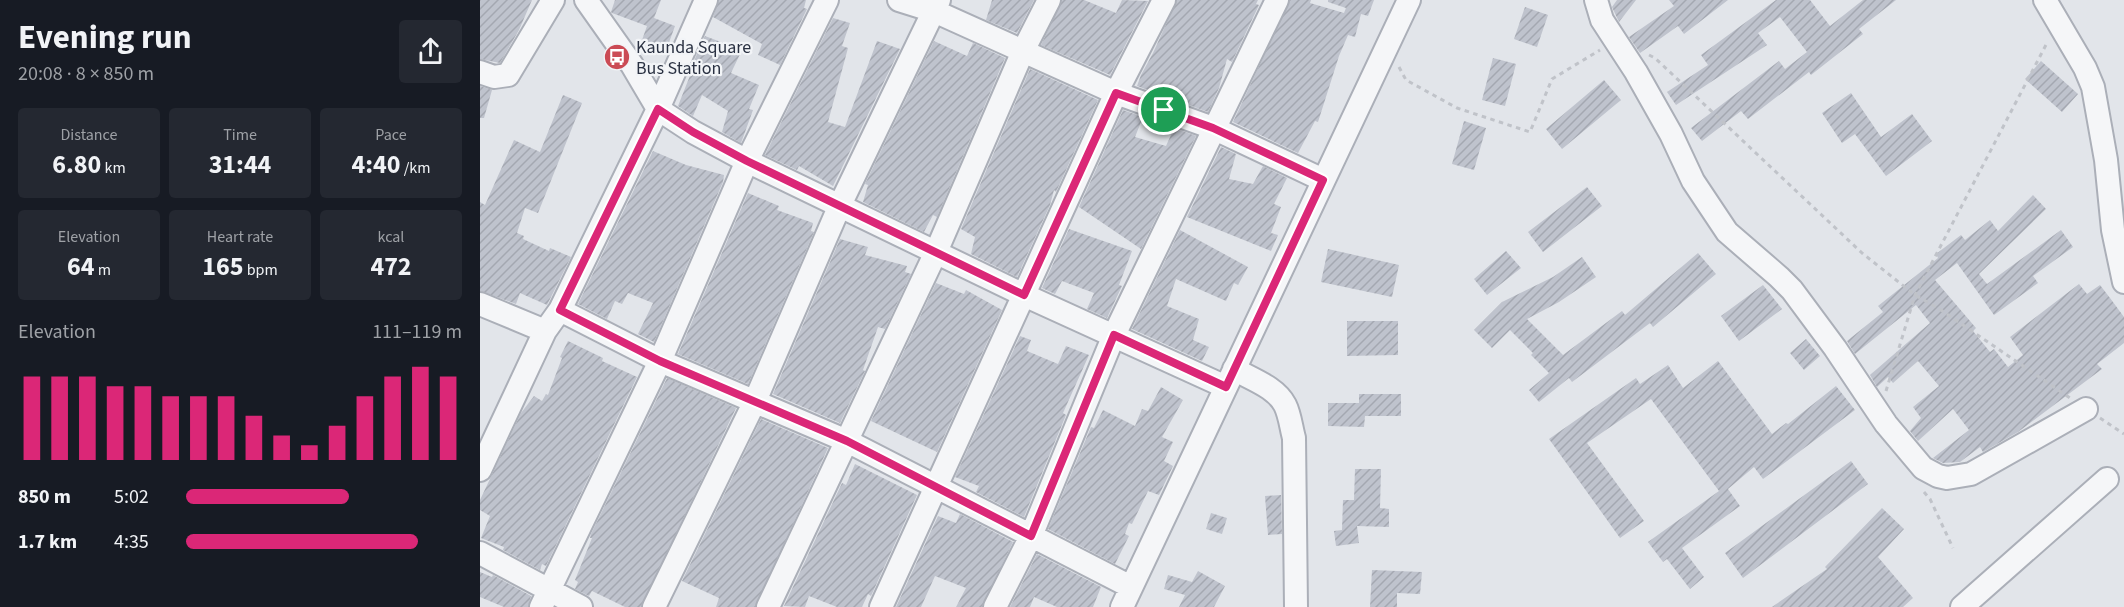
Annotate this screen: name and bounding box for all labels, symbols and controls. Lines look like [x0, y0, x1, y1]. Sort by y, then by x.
text: Evening run [18, 14, 192, 61]
button: share [399, 20, 462, 83]
place label: Kaunda Square Bus Station [636, 35, 751, 81]
bus stop icon: Kaunda Square Bus Station [602, 42, 632, 72]
text: 20:08 · 8 × 850 m [18, 60, 154, 88]
pin [1138, 84, 1189, 135]
icon: arrive [1147, 93, 1180, 126]
text: Distance [61, 124, 117, 146]
text: Time [223, 124, 257, 146]
text: Pace [375, 124, 407, 146]
text: 6.80 [52, 146, 101, 183]
text: 31:44 [209, 146, 271, 183]
text: 4:40 [352, 146, 401, 183]
text: km [101, 157, 126, 179]
text: /km [401, 157, 430, 179]
text: Elevation [58, 226, 120, 248]
text: Heart rate [207, 226, 273, 248]
text: kcal [378, 226, 404, 248]
text: 64 [67, 248, 95, 285]
text: 165 [202, 248, 243, 285]
text: 472 [370, 248, 412, 285]
text: m [95, 259, 111, 281]
text: bpm [243, 259, 278, 281]
text: Elevation [18, 318, 96, 346]
text: 111–119 m [372, 318, 462, 346]
text: 850 m [18, 483, 71, 511]
text: 5:02 [114, 483, 149, 511]
text: 1.7 km [18, 528, 77, 556]
text: 4:35 [114, 528, 149, 556]

